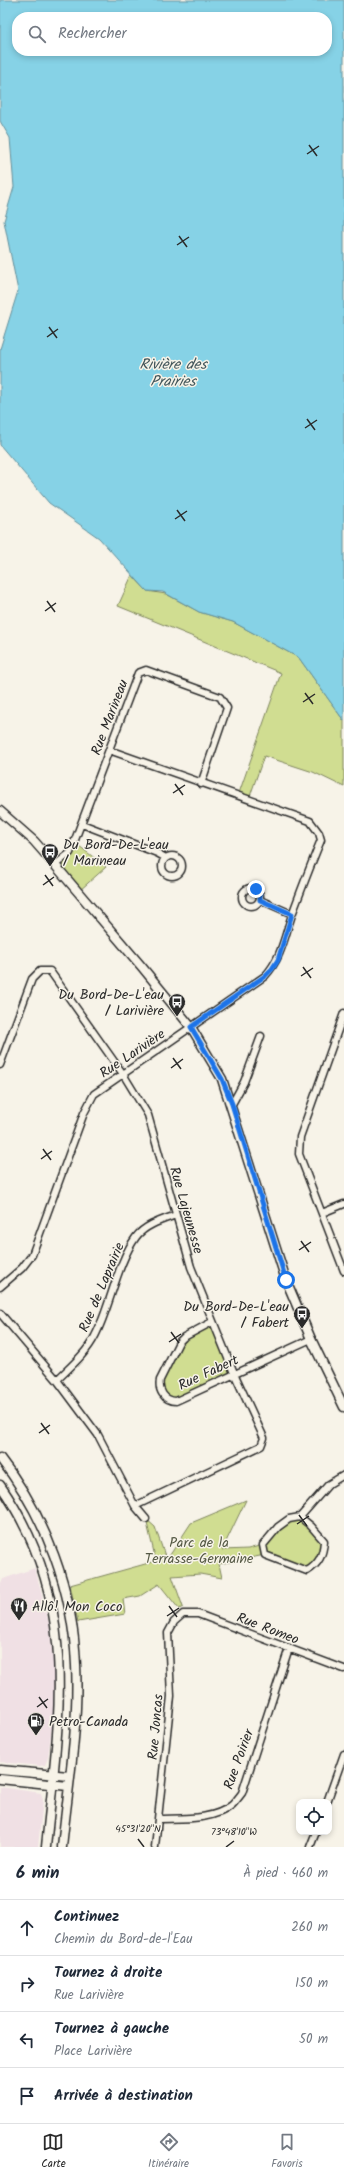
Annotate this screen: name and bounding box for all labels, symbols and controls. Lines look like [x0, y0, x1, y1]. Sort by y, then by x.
search box [12, 12, 332, 56]
text: Rechercher [58, 22, 126, 46]
icon: search [26, 23, 48, 45]
water label: Rivière des Prairies [139, 353, 208, 394]
street label: Rue Marineau [85, 676, 135, 758]
place label: Du Bord-De-L'eau / Marineau [63, 834, 169, 872]
bus stop icon: Du Bord-De-L'eau / Marineau [40, 842, 60, 867]
route end [247, 880, 265, 898]
place label: Du Bord-De-L'eau / Larivière [58, 984, 165, 1022]
bus stop icon: Du Bord-De-L'eau / Larivière [167, 992, 187, 1017]
street label: Rue Larivière [95, 1023, 171, 1084]
street label: Rue Lajeunesse [163, 1164, 209, 1257]
street label: Rue de Laprairie [73, 1239, 131, 1336]
route start [277, 1271, 295, 1289]
place label: Du Bord-De-L'eau / Fabert [183, 1296, 290, 1334]
bus stop icon: Du Bord-De-L'eau / Fabert [292, 1304, 312, 1329]
street label: Rue Fabert [175, 1349, 243, 1396]
park label: Parc de la Terrasse-Germaine [145, 1532, 254, 1570]
restaurant icon: Allô! Mon Coco [9, 1596, 29, 1621]
place label: Allô! Mon Coco [32, 1596, 122, 1618]
street label: Rue Romeo [233, 1607, 302, 1651]
street label: Rue Joncas [142, 1693, 170, 1761]
fuel station icon: Petro-Canada [26, 1711, 46, 1736]
place label: Petro-Canada [49, 1711, 128, 1733]
street label: Rue Poirier [218, 1725, 261, 1793]
map controls [296, 1799, 332, 1835]
button: locate [296, 1799, 332, 1835]
text: 45°31'20"N [115, 1821, 161, 1837]
text: 73°48'10"W [211, 1824, 257, 1840]
text: 6 min [16, 1860, 60, 1887]
text: À pied · 460 m [243, 1863, 328, 1884]
text: Continuez [54, 1905, 119, 1929]
icon: ahead [16, 1917, 38, 1939]
text: 260 m [291, 1917, 328, 1938]
text: Chemin du Bord-de-l'Eau [54, 1929, 192, 1950]
text: Tournez à droite [54, 1961, 162, 1985]
icon: right [16, 1973, 38, 1995]
text: 150 m [295, 1973, 328, 1994]
text: Rue Larivière [54, 1985, 124, 2006]
text: Tournez à gauche [54, 2017, 169, 2041]
icon: left [16, 2029, 38, 2051]
text: 50 m [299, 2029, 328, 2050]
text: Place Larivière [54, 2041, 132, 2062]
text: Arrivée à destination [54, 2084, 193, 2108]
icon: arrive [16, 2085, 38, 2107]
tab: Carte [41, 2131, 66, 2173]
tab: Itinéraire [148, 2131, 189, 2173]
tab: Favoris [271, 2131, 303, 2173]

